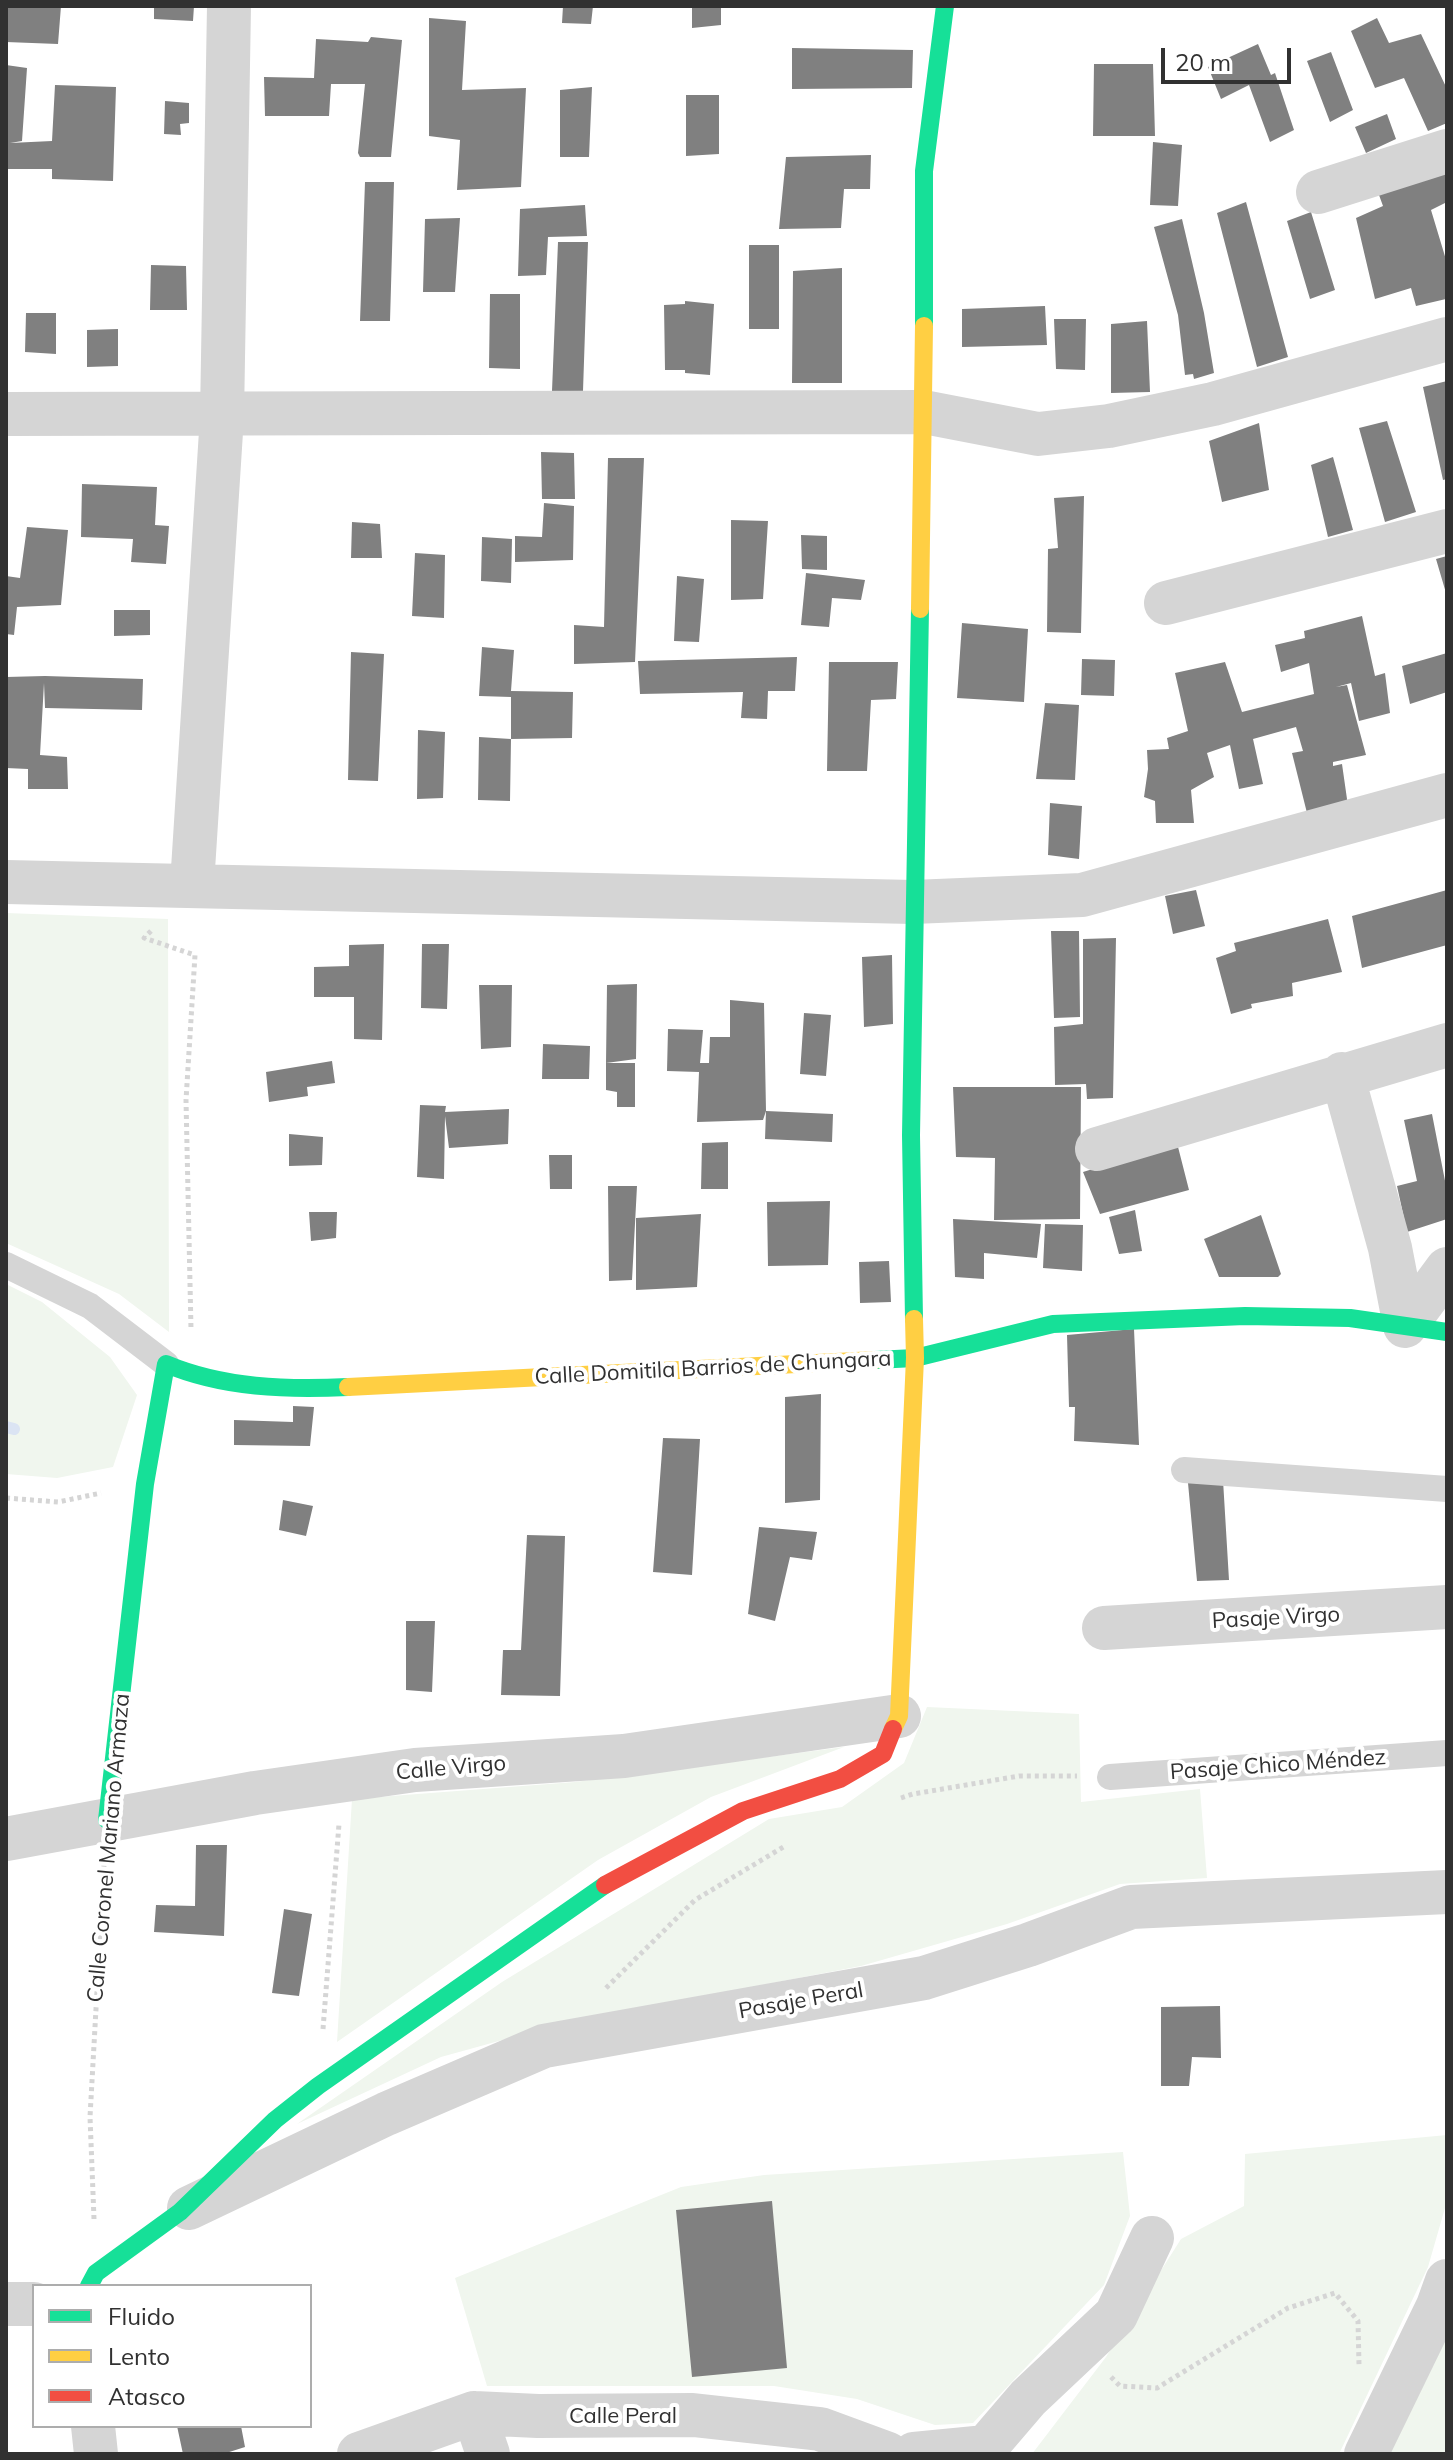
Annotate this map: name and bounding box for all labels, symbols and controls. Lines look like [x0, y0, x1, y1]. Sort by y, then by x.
scale bar [1165, 32, 1295, 82]
text: 20 m [1175, 47, 1231, 77]
street label: Calle Domitila Barrios de Chungara [534, 1345, 892, 1391]
street label: Pasaje Virgo [1211, 1601, 1341, 1635]
street label: Calle Coronel Mariano Armaza [82, 1692, 136, 2004]
street label: Pasaje Chico Méndez [1169, 1744, 1387, 1786]
street label: Calle Virgo [395, 1750, 507, 1786]
street label: Pasaje Peral [737, 1977, 865, 2025]
legend [32, 2284, 312, 2428]
text: Fluido [108, 2301, 175, 2331]
text: Lento [108, 2341, 170, 2371]
text: Atasco [108, 2381, 185, 2411]
street label: Calle Peral [569, 2403, 677, 2429]

